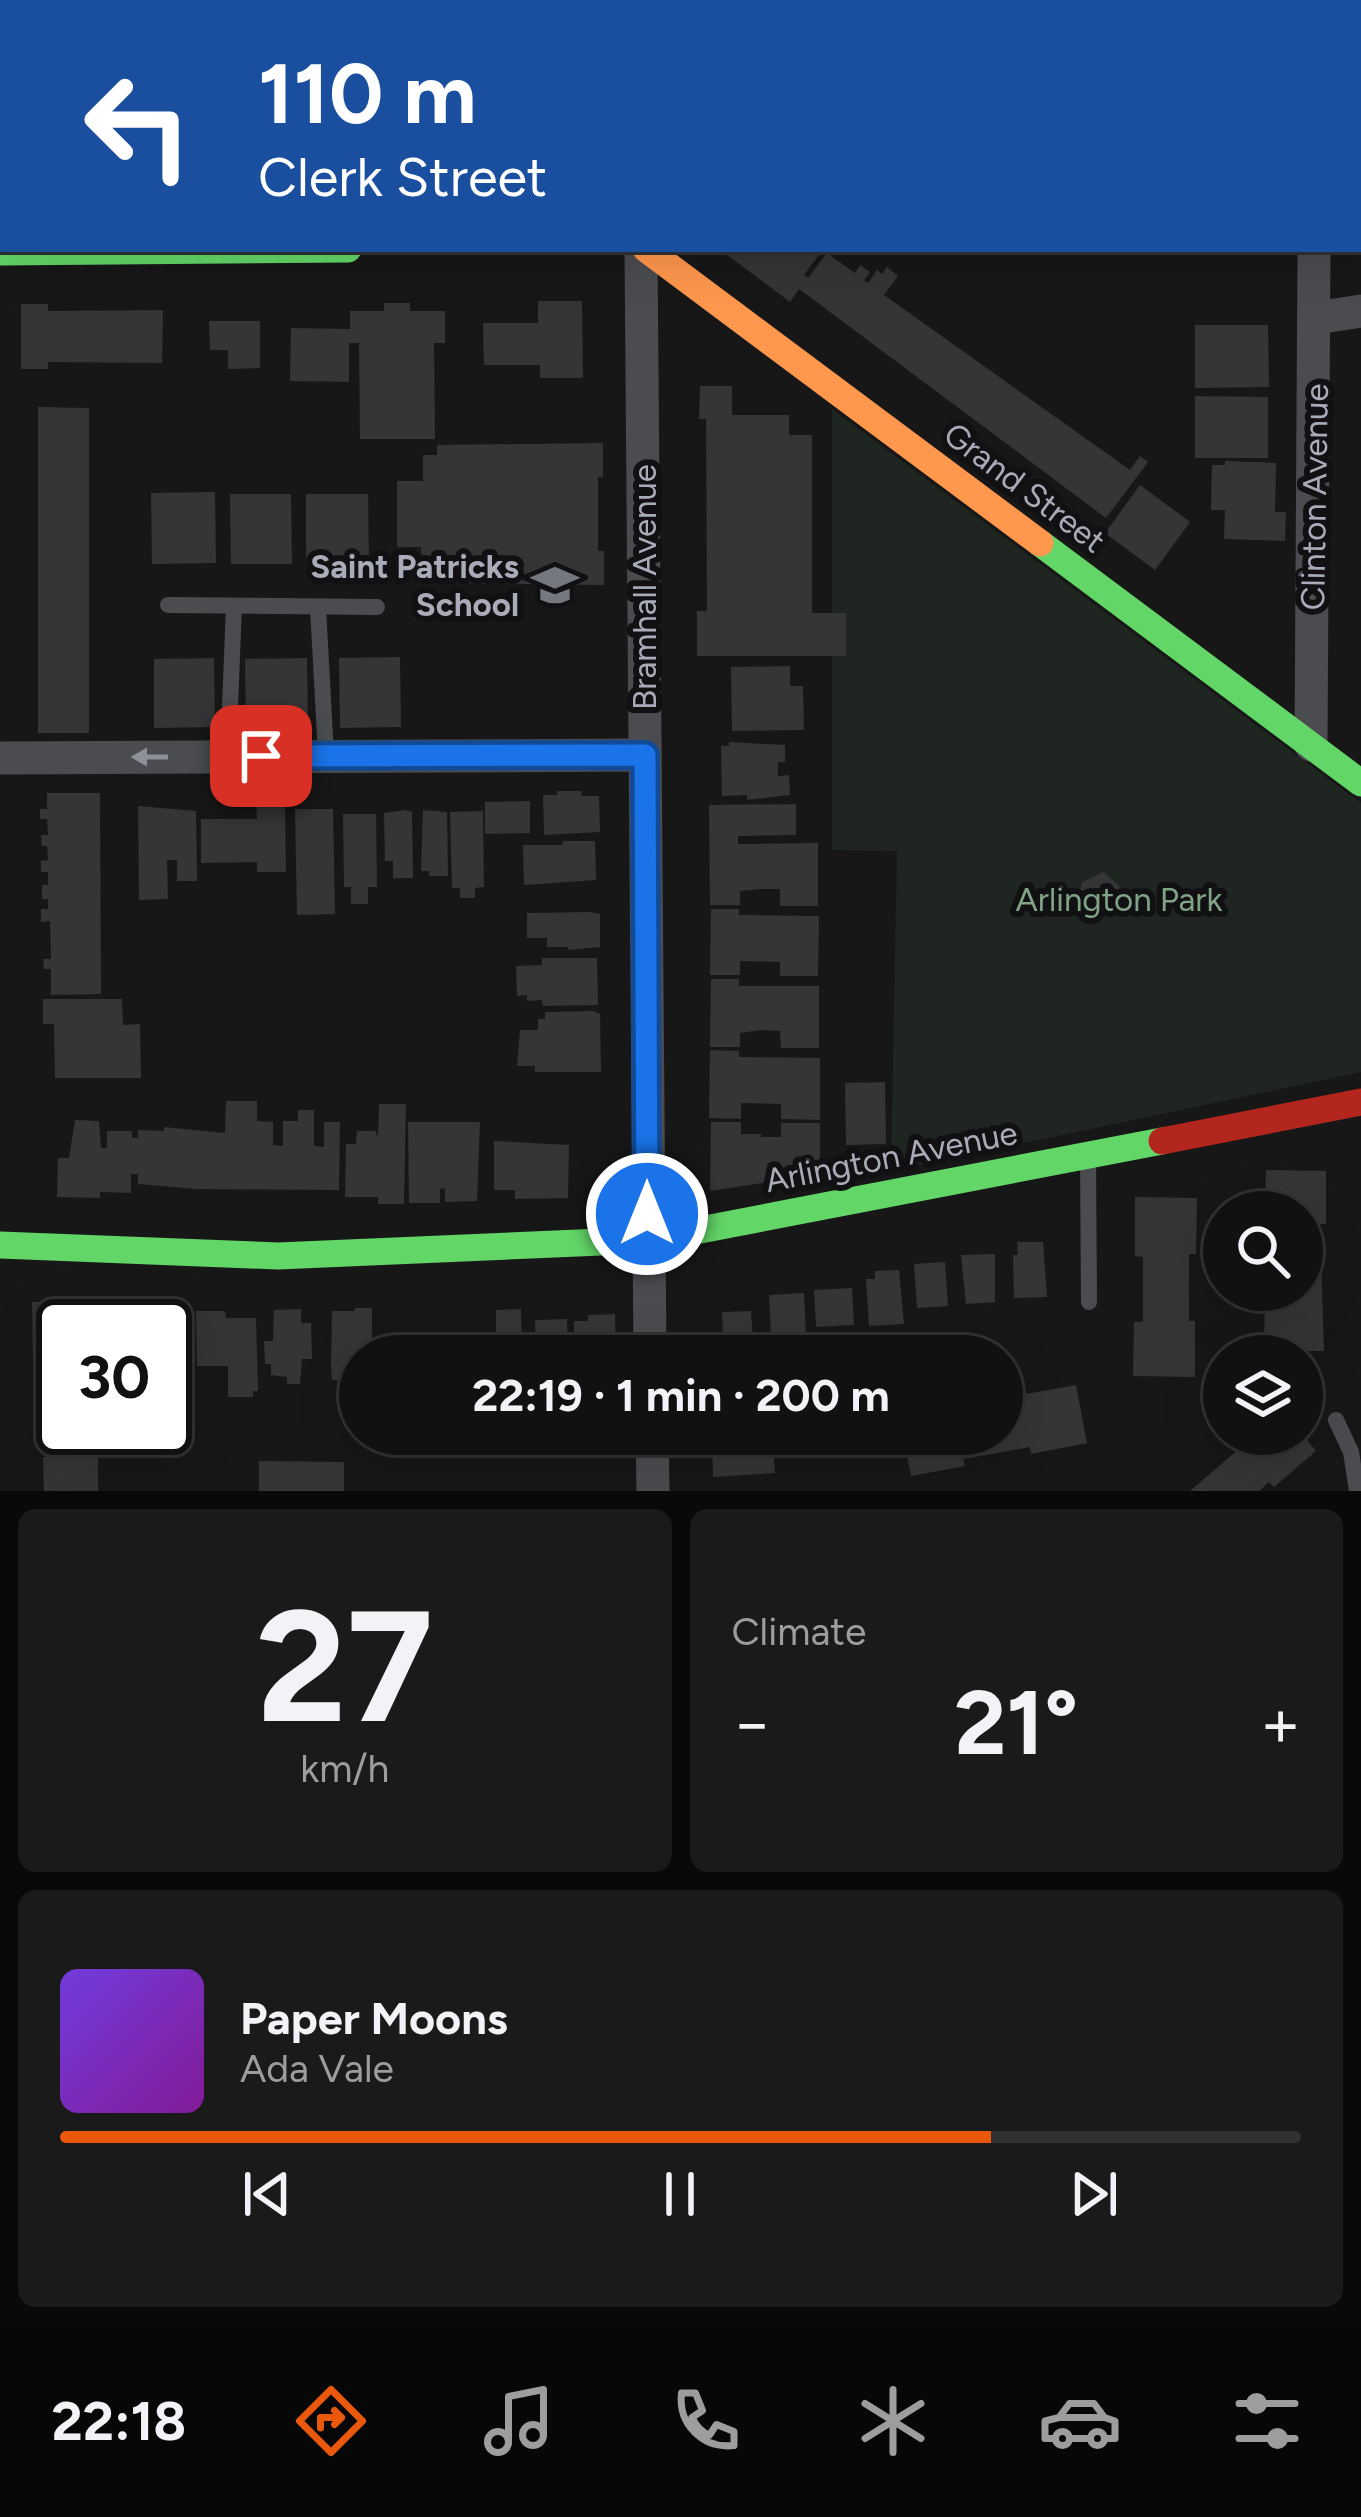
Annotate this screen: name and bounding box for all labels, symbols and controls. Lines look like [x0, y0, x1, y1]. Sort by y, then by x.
text: 110 m [258, 43, 477, 144]
icon: left [60, 48, 216, 204]
text: Clerk Street [258, 145, 547, 210]
street label: Clinton Avenue [1293, 383, 1336, 611]
street label: Grand Street [937, 414, 1113, 561]
street label: Bramhall Avenue [625, 464, 664, 710]
place label: Saint Patricks School [310, 547, 519, 624]
school or university icon: Saint Patricks School [530, 560, 580, 610]
pin [210, 705, 312, 807]
icon: arrive [228, 723, 294, 789]
one-way arrow [130, 747, 168, 767]
park label: Arlington Park [1015, 880, 1223, 919]
street label: Arlington Avenue [762, 1113, 1020, 1200]
position arrow [584, 1151, 710, 1277]
map controls [1203, 1191, 1323, 1455]
button: search [1203, 1191, 1323, 1311]
speed limit sign: 30 [36, 1299, 192, 1455]
button: layers [1203, 1335, 1323, 1455]
text: 22:19 · 1 min · 200 m [472, 1368, 890, 1422]
text: 27 [256, 1573, 433, 1760]
text: Climate [732, 1608, 866, 1655]
text: 21° [954, 1668, 1078, 1777]
text: − [732, 1683, 773, 1763]
text: + [1260, 1683, 1301, 1763]
text: km/h [300, 1745, 389, 1792]
text: Paper Moons [240, 1991, 508, 2045]
text: Ada Vale [240, 2045, 394, 2092]
icon: previous [234, 2161, 300, 2227]
icon: pause [647, 2161, 713, 2227]
icon: next [1061, 2161, 1127, 2227]
icon: directions [289, 2379, 373, 2463]
icon: music [477, 2379, 561, 2463]
icon: phone [664, 2379, 748, 2463]
icon: climate [851, 2379, 935, 2463]
icon: car [1038, 2379, 1122, 2463]
icon: filters [1225, 2379, 1309, 2463]
text: 22:18 [52, 2389, 186, 2454]

